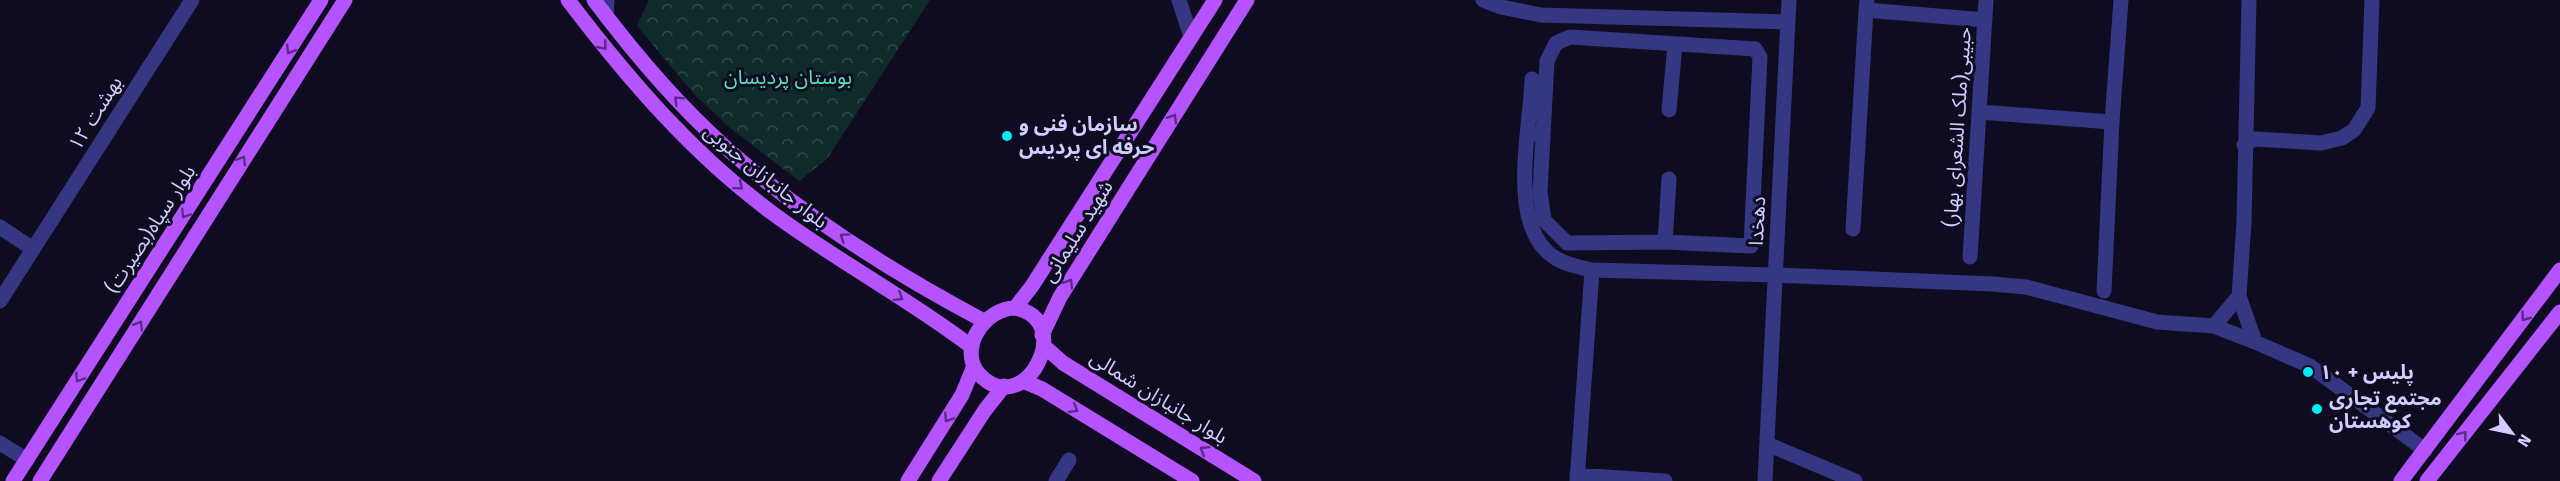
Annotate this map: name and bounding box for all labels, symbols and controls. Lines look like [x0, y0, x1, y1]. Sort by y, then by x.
street label: حبیبی(ملک الشعرای بهار) [1938, 26, 1976, 228]
one-way arrow [596, 40, 607, 51]
one-way arrow [286, 43, 297, 54]
park label: بوستان پردیسان [724, 65, 852, 90]
street label: بهشت ۱۲ [63, 72, 127, 154]
one-way arrow [675, 96, 686, 107]
place label: سازمان فنی و حرفه ای پردیس [1019, 112, 1155, 161]
one-way arrow [1165, 114, 1177, 124]
street label: بلوار جانبازان جنوبی [699, 119, 833, 233]
marker: سازمان فنی و حرفه ای پردیس [1000, 129, 1014, 143]
one-way arrow [235, 156, 247, 166]
street label: بلوار سپاه(بصیرت) [100, 160, 201, 298]
street label: شهید سلیمانی [1036, 176, 1118, 286]
one-way arrow [732, 178, 743, 189]
street label: دهخدا [1744, 196, 1770, 246]
one-way arrow [180, 208, 192, 218]
one-way arrow [840, 233, 851, 244]
one-way arrow [1061, 279, 1073, 289]
one-way arrow [893, 289, 903, 301]
one-way arrow [2521, 310, 2532, 321]
one-way arrow [131, 321, 143, 331]
street label: بلوار جانبازان شمالی [1086, 345, 1232, 449]
place label: پلیس + ۱۰ [2320, 360, 2414, 386]
marker: پلیس + ۱۰ [2301, 365, 2315, 379]
one-way arrow [75, 372, 87, 382]
place label: مجتمع تجاری کوهستان [2329, 386, 2442, 433]
one-way arrow [1068, 402, 1078, 414]
marker: مجتمع تجاری کوهستان [2310, 402, 2324, 416]
north arrow [2482, 403, 2542, 463]
one-way arrow [944, 411, 955, 422]
one-way arrow [2456, 431, 2467, 442]
text: N [2513, 431, 2535, 450]
one-way arrow [1200, 446, 1210, 458]

